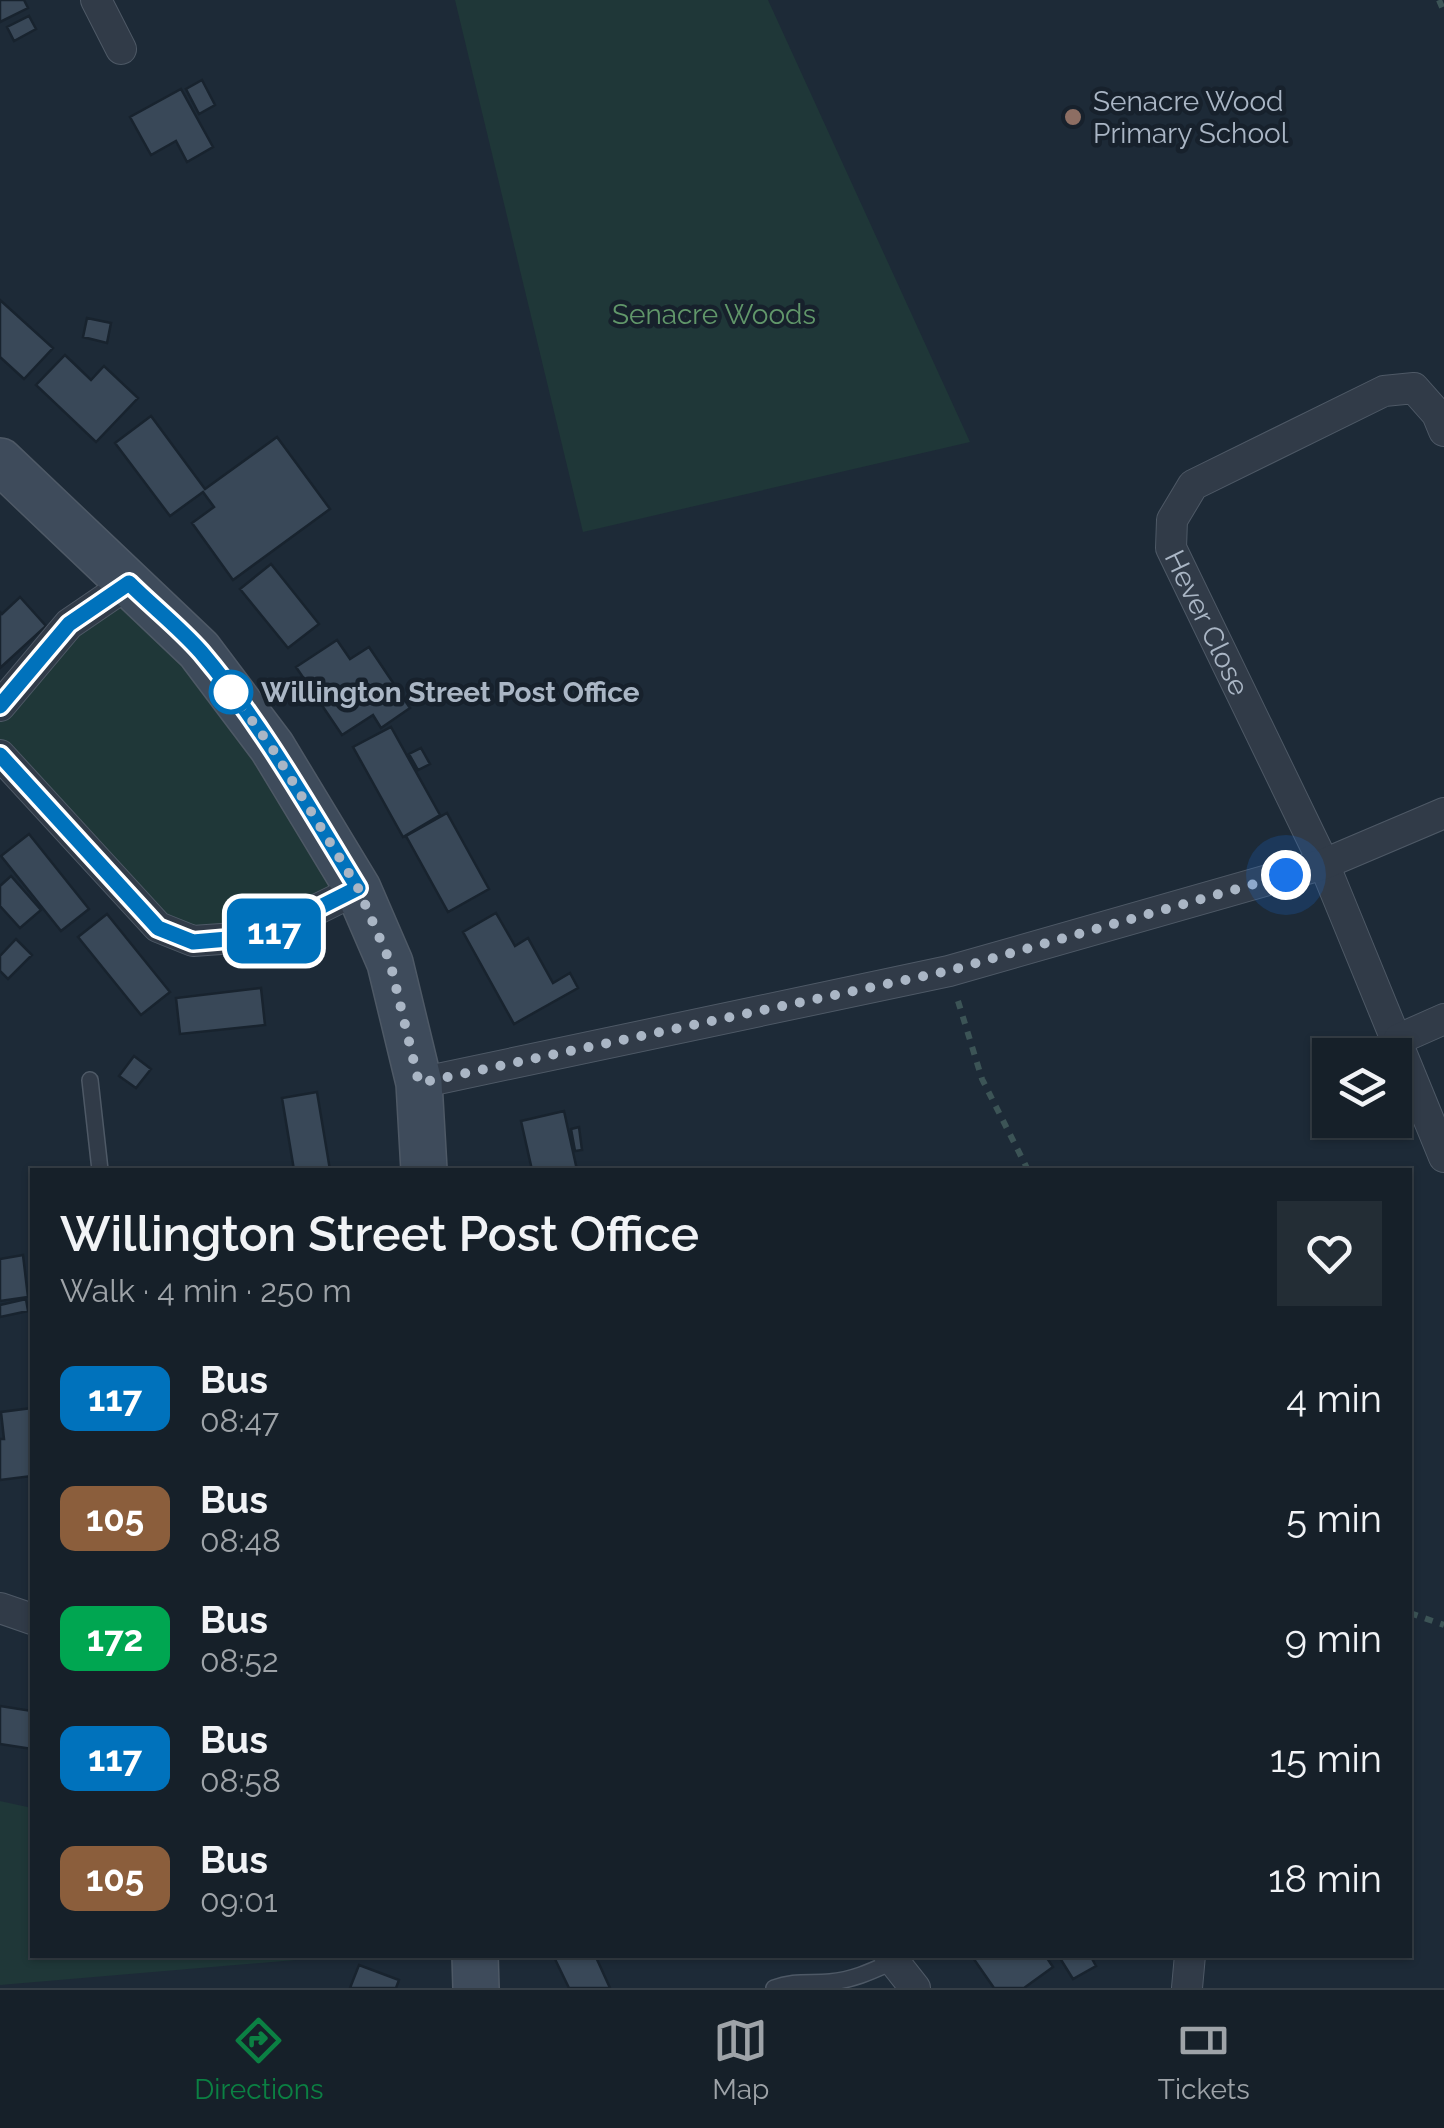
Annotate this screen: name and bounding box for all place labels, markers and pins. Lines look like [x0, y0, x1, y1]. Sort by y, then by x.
place label: Senacre Wood Primary School [1093, 85, 1289, 150]
marker: Senacre Wood Primary School [1062, 106, 1084, 128]
marker: Willington Street Post Office [210, 671, 252, 713]
place label: Willington Street Post Office [261, 676, 640, 709]

